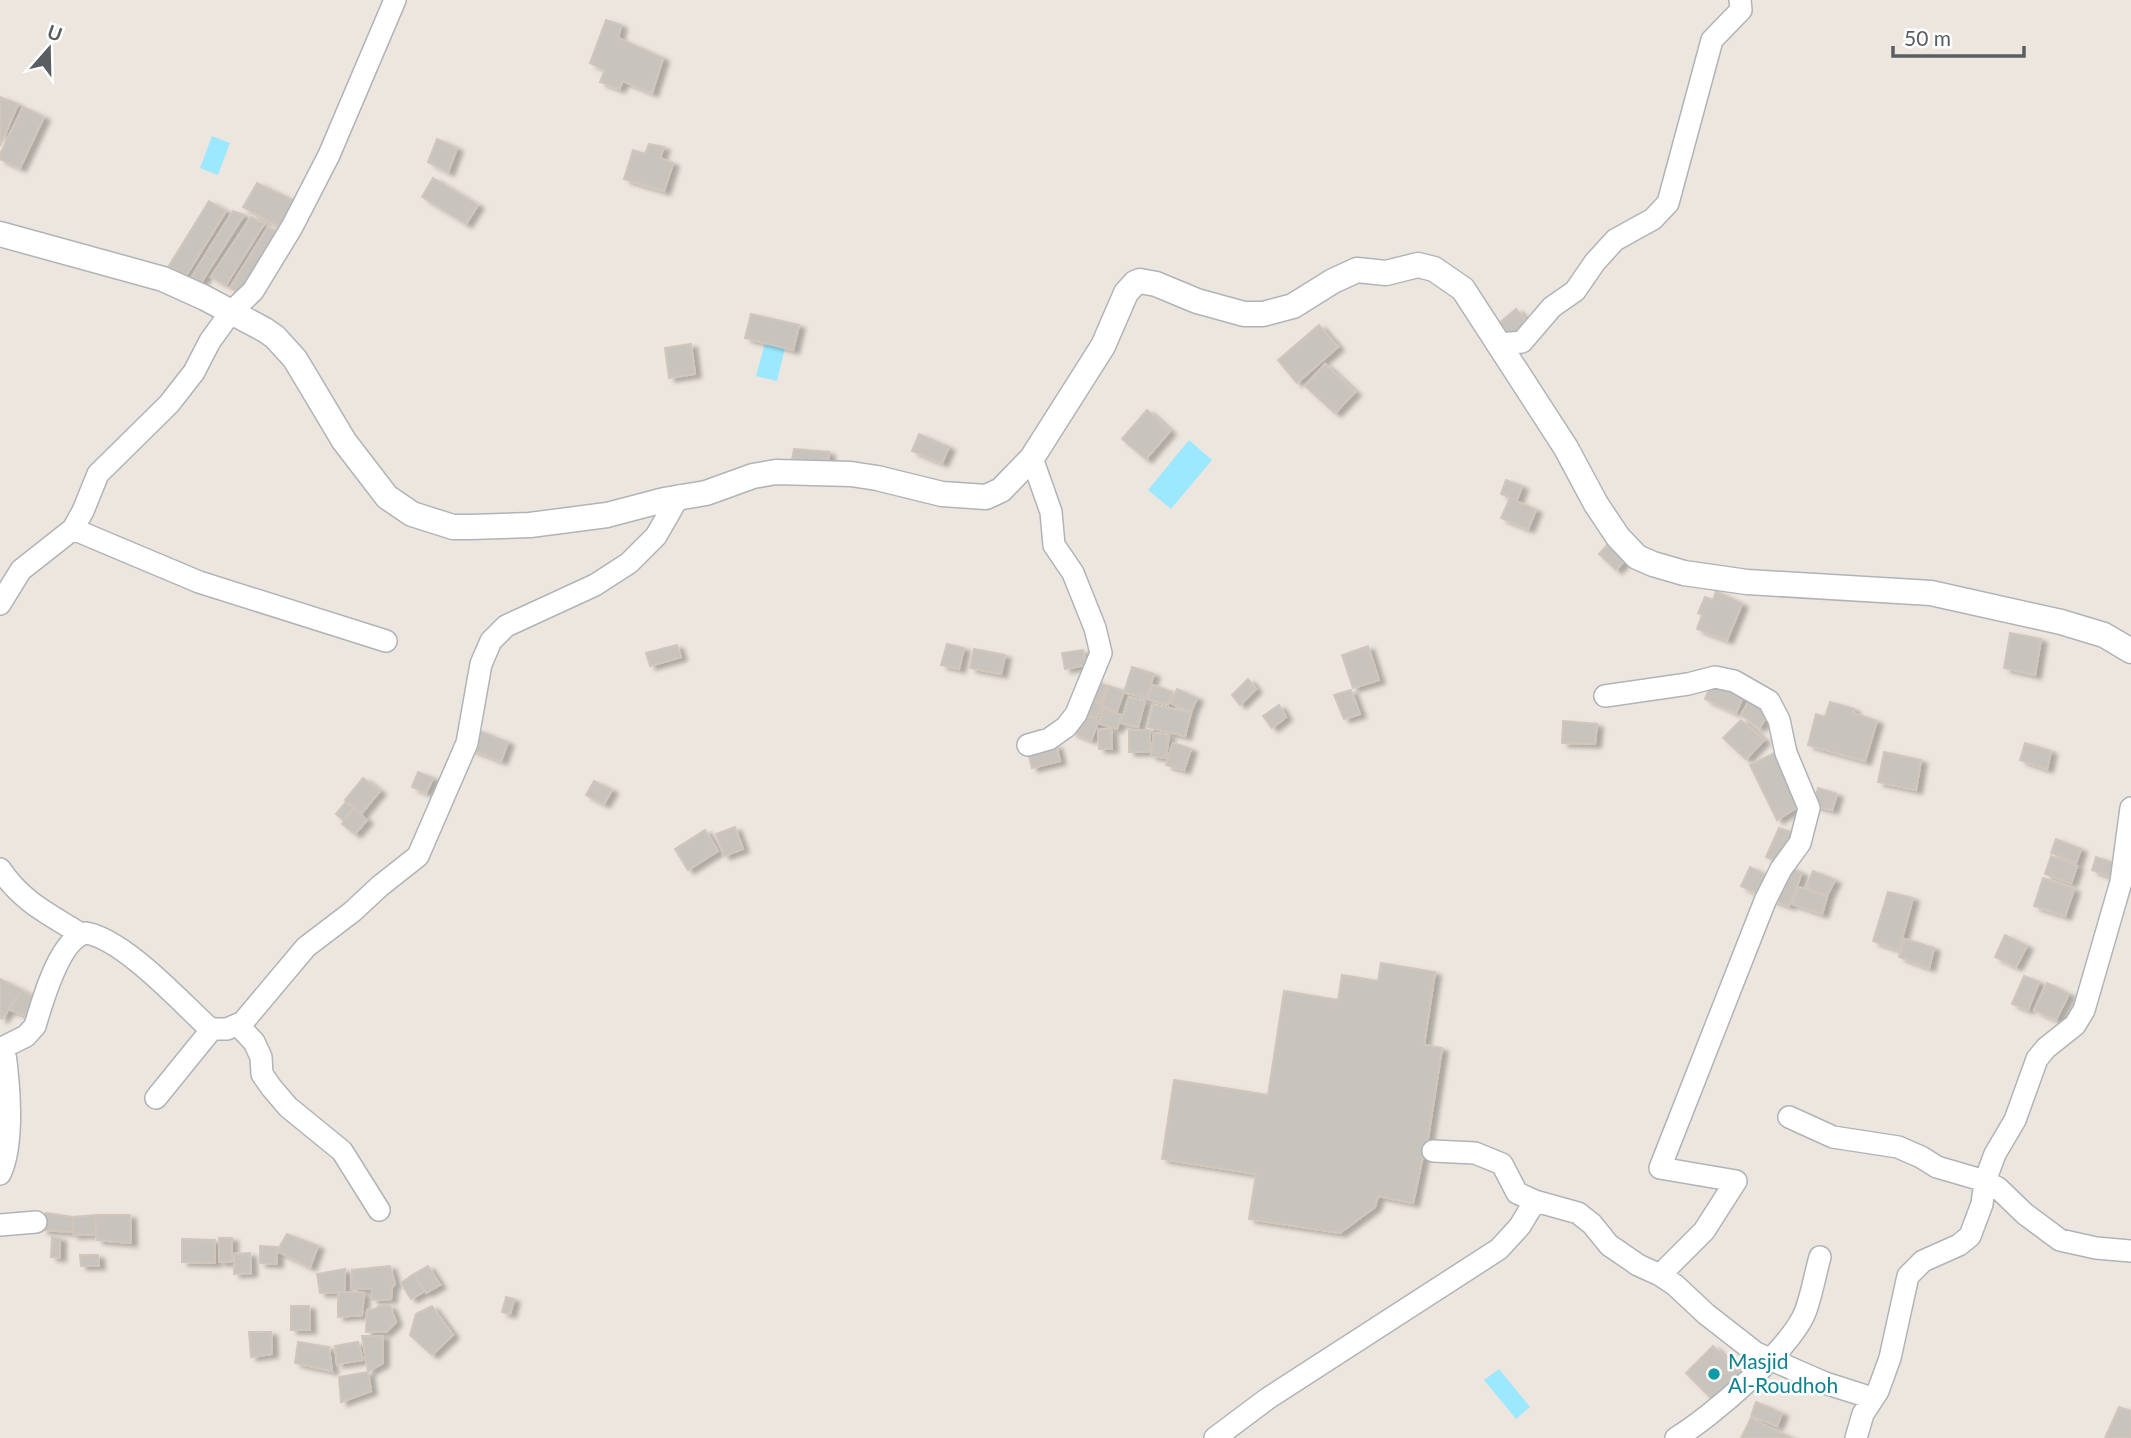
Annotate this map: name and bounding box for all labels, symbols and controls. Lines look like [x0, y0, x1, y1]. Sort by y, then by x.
north arrow [14, 14, 84, 84]
scale bar [1893, 14, 2024, 58]
text: U [44, 19, 66, 46]
text: 50 m [1904, 25, 1951, 50]
place label: Masjid Al-Roudhoh [1728, 1348, 1838, 1397]
marker: Masjid Al-Roudhoh [1706, 1366, 1722, 1382]

